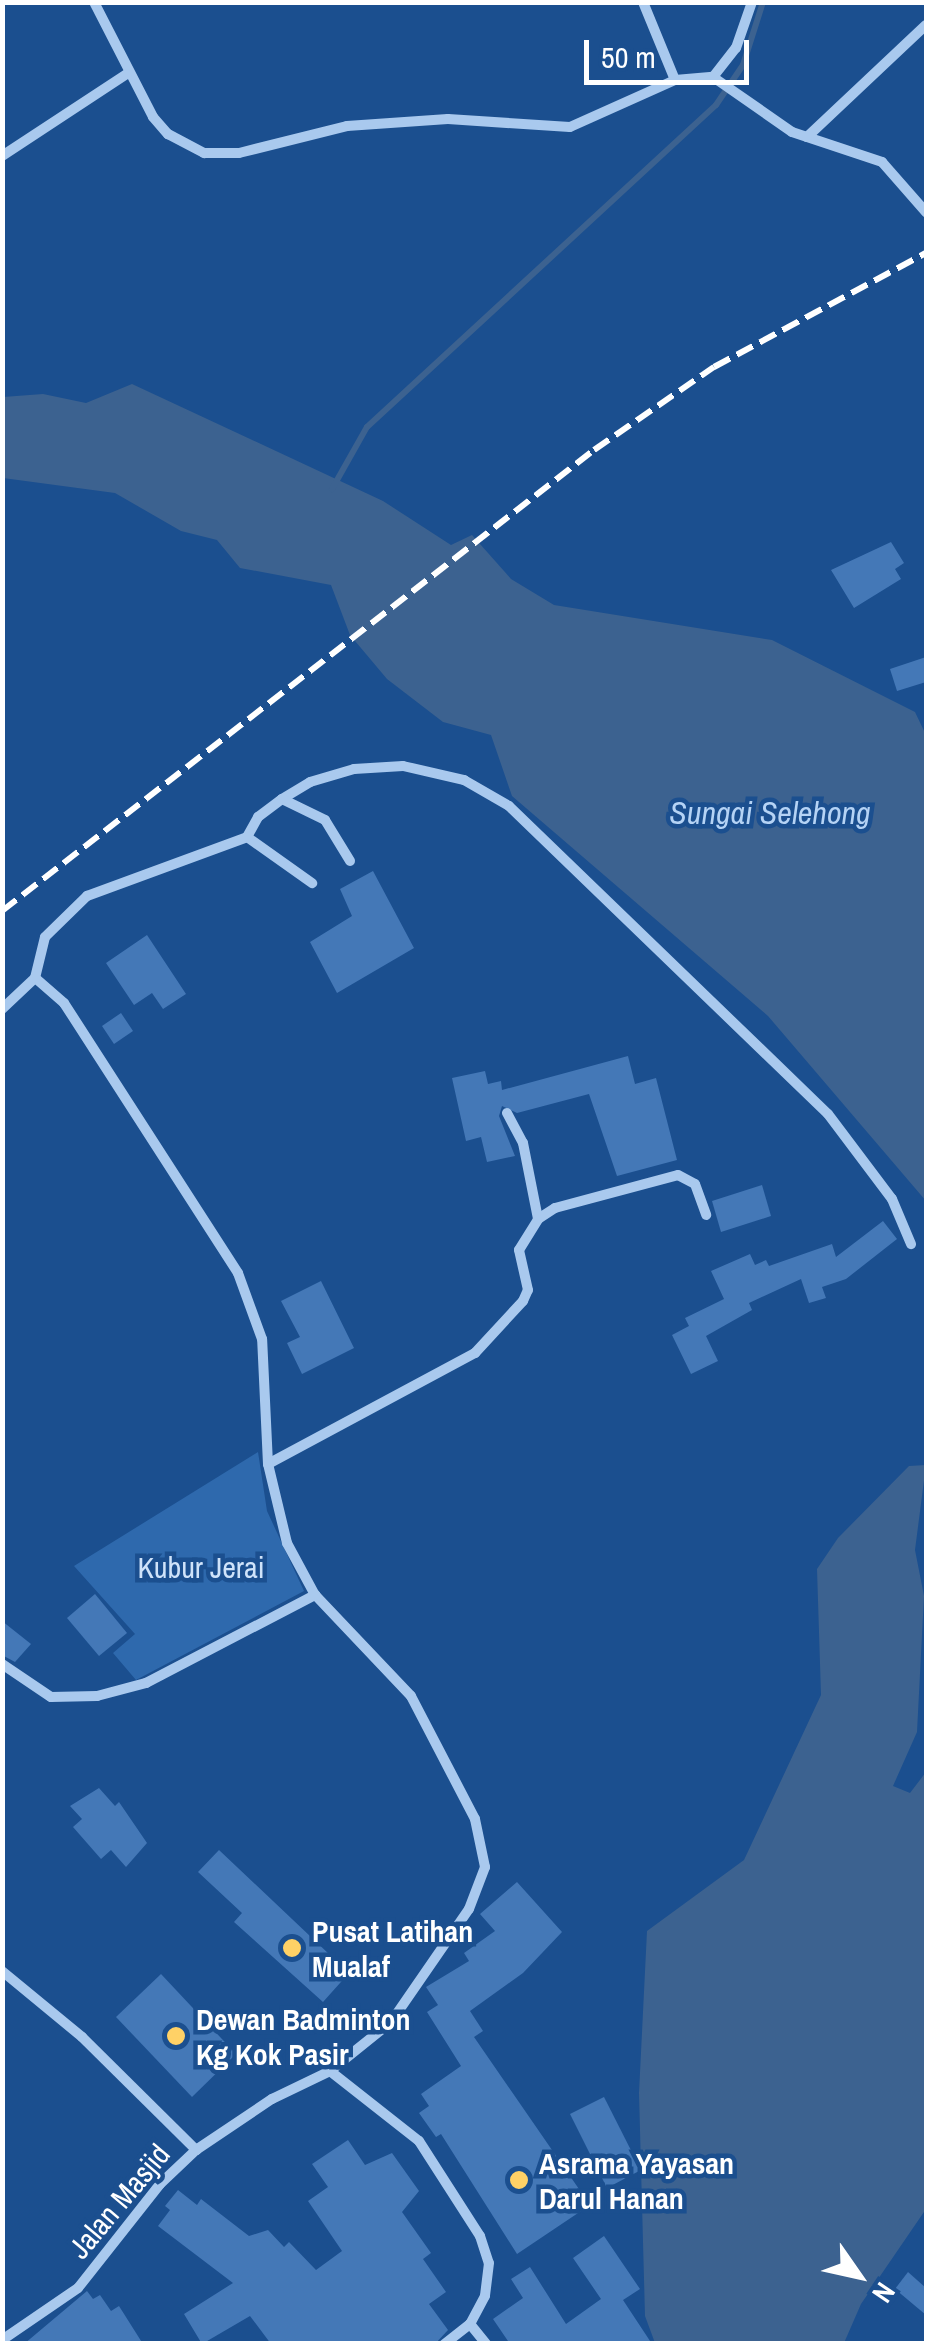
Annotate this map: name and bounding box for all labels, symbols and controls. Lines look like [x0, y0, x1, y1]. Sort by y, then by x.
scale bar [589, 20, 754, 82]
text: 50 m [601, 37, 656, 77]
water label: Sungai Selehong [669, 794, 871, 832]
park label: Kubur Jerai [137, 1549, 265, 1585]
place label: Pusat Latihan Mualaf [312, 1913, 473, 1984]
marker: Pusat Latihan Mualaf [281, 1937, 303, 1959]
place label: Dewan Badminton Kg Kok Pasir [196, 2001, 411, 2072]
marker: Dewan Badminton Kg Kok Pasir [165, 2025, 187, 2047]
street label: Jalan Masjid [61, 2137, 177, 2265]
place label: Asrama Yayasan Darul Hanan [539, 2145, 735, 2216]
marker: Asrama Yayasan Darul Hanan [508, 2169, 530, 2191]
north arrow [809, 2226, 909, 2326]
text: N [863, 2275, 904, 2310]

